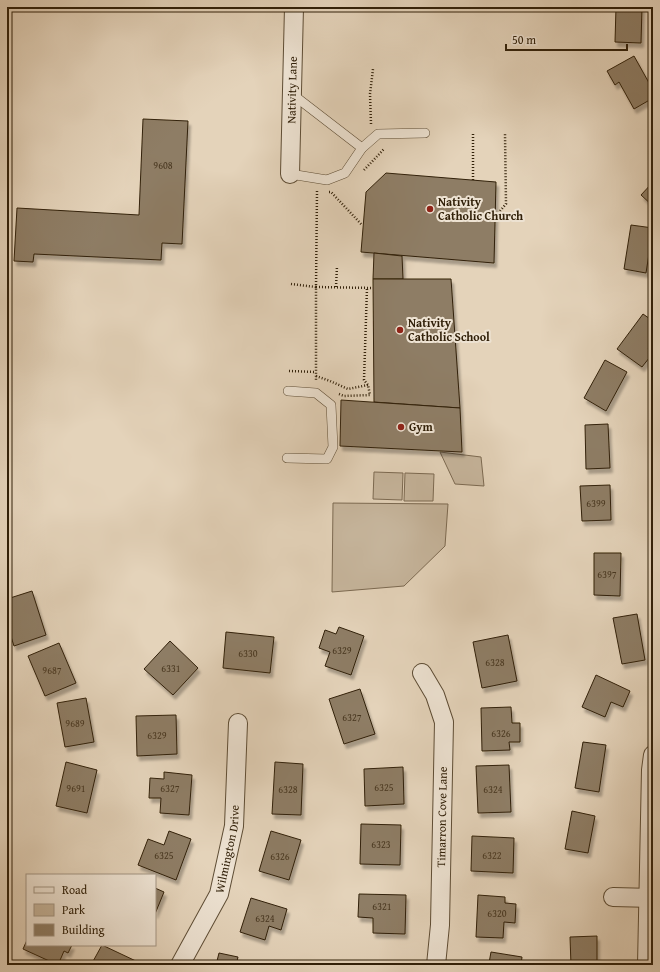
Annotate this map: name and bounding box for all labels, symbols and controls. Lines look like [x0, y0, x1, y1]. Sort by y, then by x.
scale bar [506, 26, 627, 52]
text: 50 m [512, 31, 536, 48]
street label: Nativity Lane [282, 56, 301, 124]
house number: 9608 [153, 158, 173, 173]
place label: Nativity Catholic Church [438, 193, 523, 224]
marker: Nativity Catholic Church [425, 204, 435, 214]
place label: Nativity Catholic School [408, 314, 490, 345]
marker: Nativity Catholic School [395, 325, 405, 335]
place label: Gym [409, 418, 433, 435]
marker: Gym [396, 422, 406, 432]
house number: 6399 [586, 496, 606, 511]
house number: 6397 [597, 567, 617, 582]
house number: 6329 [332, 643, 352, 658]
house number: 6330 [238, 646, 258, 661]
house number: 6328 [485, 655, 505, 670]
house number: 6331 [161, 661, 181, 676]
house number: 9687 [42, 663, 62, 678]
house number: 6327 [342, 710, 362, 725]
house number: 9689 [65, 716, 85, 731]
house number: 6326 [491, 726, 511, 741]
house number: 6329 [147, 728, 167, 743]
street label: Timarron Cove Lane [432, 766, 451, 868]
house number: 6325 [374, 780, 394, 795]
house number: 9691 [66, 781, 86, 796]
house number: 6327 [160, 781, 180, 796]
house number: 6328 [278, 782, 298, 797]
house number: 6324 [483, 782, 503, 797]
street label: Wilmington Drive [210, 804, 243, 895]
house number: 6323 [371, 837, 391, 852]
house number: 6325 [154, 848, 174, 863]
house number: 6322 [482, 848, 502, 863]
house number: 6326 [270, 849, 290, 864]
legend [26, 874, 156, 946]
text: Road [62, 881, 88, 898]
house number: 6321 [372, 899, 392, 914]
text: Park [62, 901, 86, 918]
house number: 6320 [487, 906, 507, 921]
house number: 6324 [255, 911, 275, 926]
text: Building [62, 921, 105, 938]

